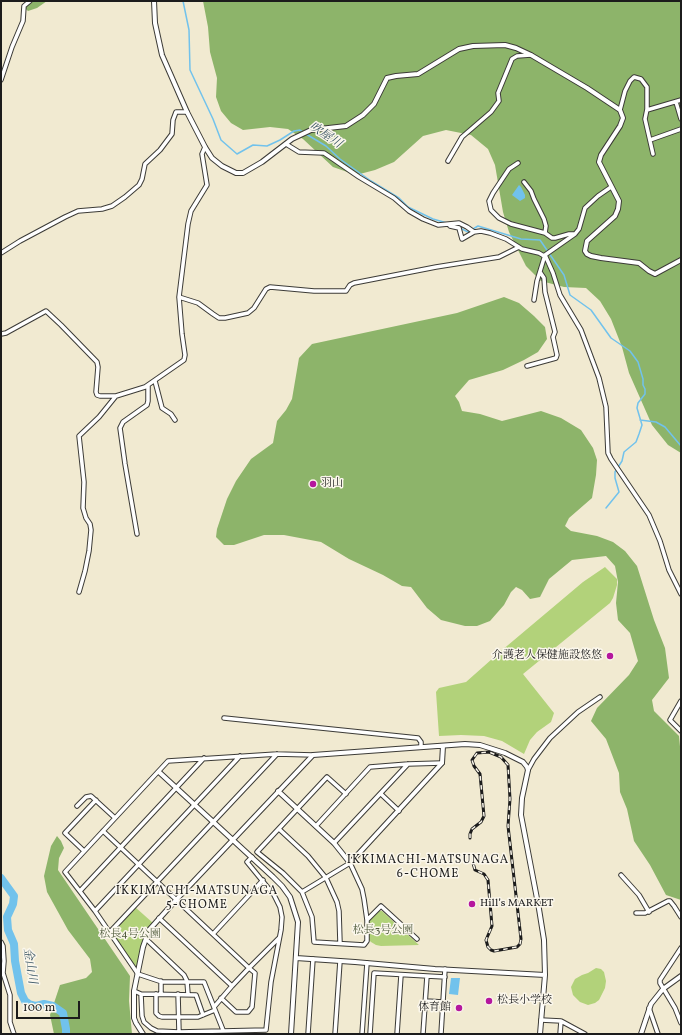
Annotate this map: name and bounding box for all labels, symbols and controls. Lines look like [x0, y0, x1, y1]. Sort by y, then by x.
water label: 吹屋川 [306, 120, 344, 152]
place label: 羽山 [321, 477, 343, 491]
marker: 羽山 [308, 479, 318, 489]
place label: 介護老人保健施設悠悠 [492, 649, 602, 663]
marker: 介護老人保健施設悠悠 [605, 651, 615, 661]
district label: IKKIMACHI-MATSUNAGA 6-CHOME [347, 854, 509, 882]
district label: IKKIMACHI-MATSUNAGA 5-CHOME [116, 885, 278, 913]
place label: Hill’s MARKET [480, 897, 554, 911]
marker: Hill’s MARKET [467, 899, 477, 909]
park label: 松長3号公園 [353, 924, 413, 938]
park label: 松長4号公園 [99, 928, 161, 942]
water label: 金山川 [19, 947, 39, 985]
scale bar [18, 993, 82, 1019]
place label: 松長小学校 [497, 994, 552, 1008]
marker: 松長小学校 [484, 996, 494, 1006]
text: 100 m [23, 1000, 55, 1016]
place label: 体育館 [418, 1001, 451, 1015]
marker: 体育館 [454, 1003, 464, 1013]

